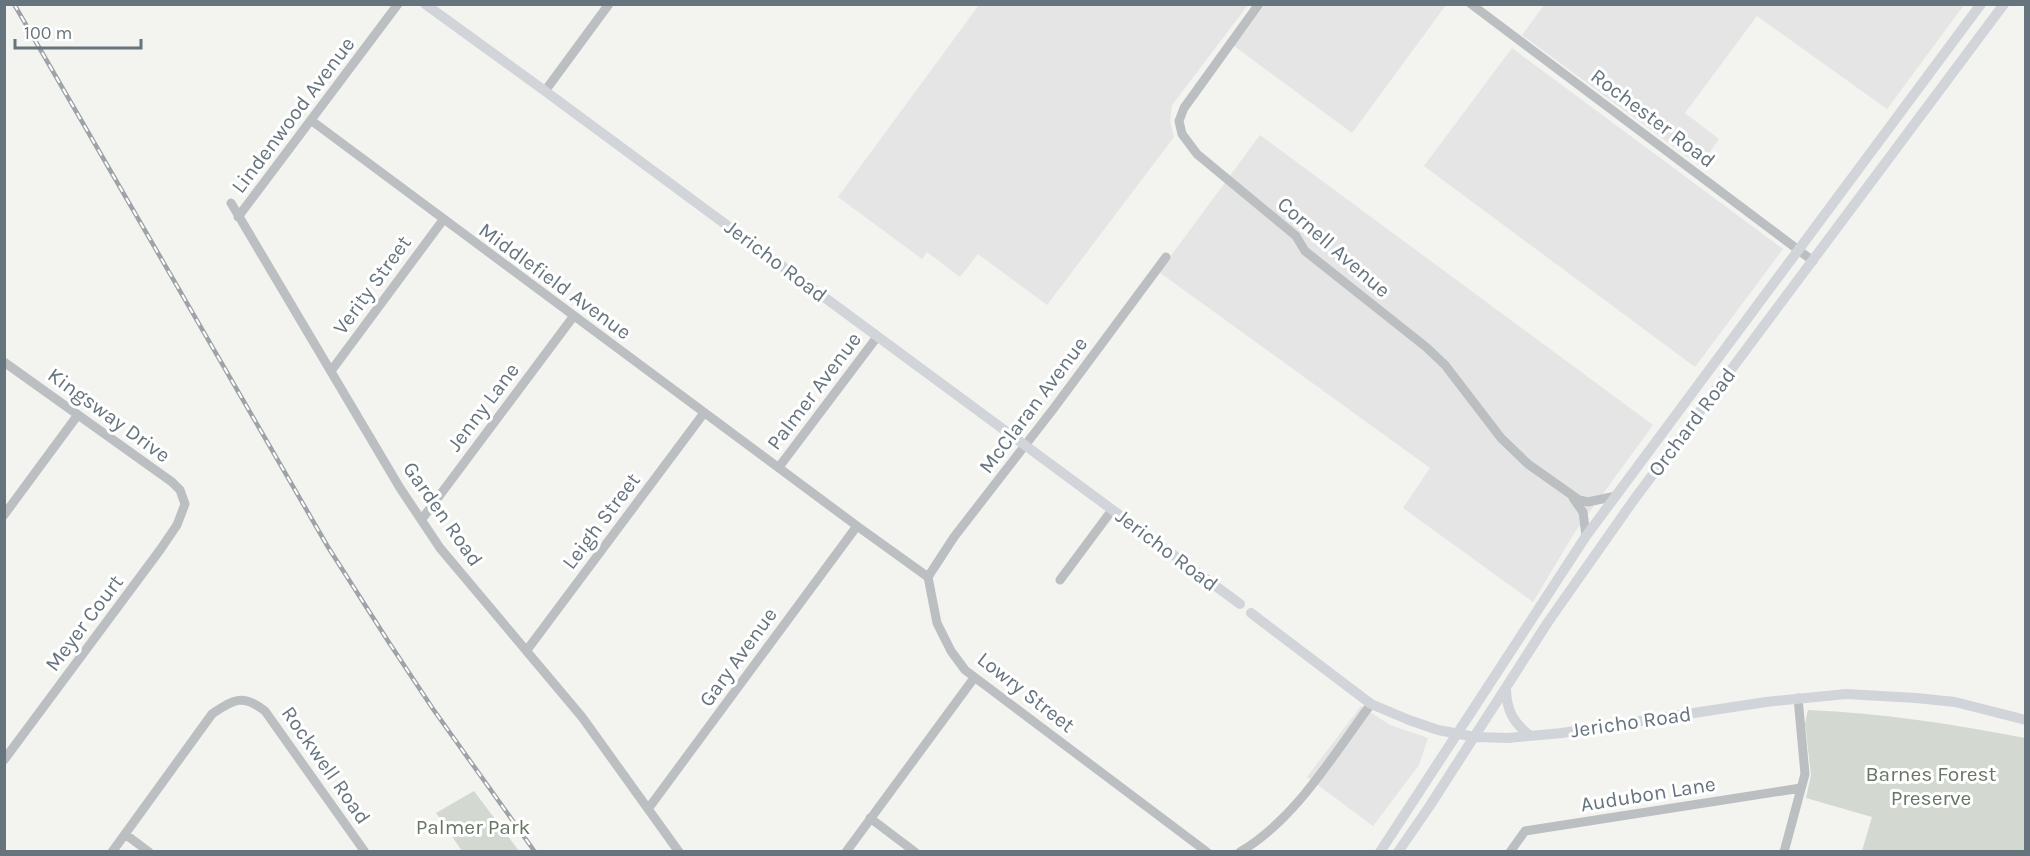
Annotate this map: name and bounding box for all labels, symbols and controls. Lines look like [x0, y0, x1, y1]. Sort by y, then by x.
scale bar [15, 12, 141, 50]
text: 100 m [24, 22, 72, 44]
street label: Lindenwood Avenue [226, 32, 360, 198]
street label: Rochester Road [1586, 63, 1720, 173]
street label: Cornell Avenue [1273, 192, 1395, 302]
street label: Jericho Road [720, 215, 832, 307]
street label: Middlefield Avenue [474, 218, 636, 344]
street label: Verity Street [328, 231, 416, 339]
street label: Palmer Avenue [762, 327, 866, 455]
street label: McClaran Avenue [974, 332, 1092, 478]
street label: Jenny Lane [442, 358, 524, 456]
street label: Kingsway Drive [43, 363, 175, 467]
street label: Orchard Road [1643, 363, 1741, 481]
street label: Garden Road [398, 457, 488, 571]
street label: Leigh Street [557, 468, 645, 574]
street label: Jericho Road [1111, 504, 1223, 596]
street label: Meyer Court [40, 570, 128, 676]
street label: Gary Avenue [694, 603, 782, 711]
street label: Lowry Street [973, 647, 1079, 737]
street label: Rockwell Road [277, 702, 375, 828]
street label: Jericho Road [1569, 702, 1693, 742]
park label: Barnes Forest Preserve [1866, 762, 1997, 810]
street label: Audubon Lane [1579, 771, 1717, 817]
park label: Palmer Park [416, 815, 531, 839]

